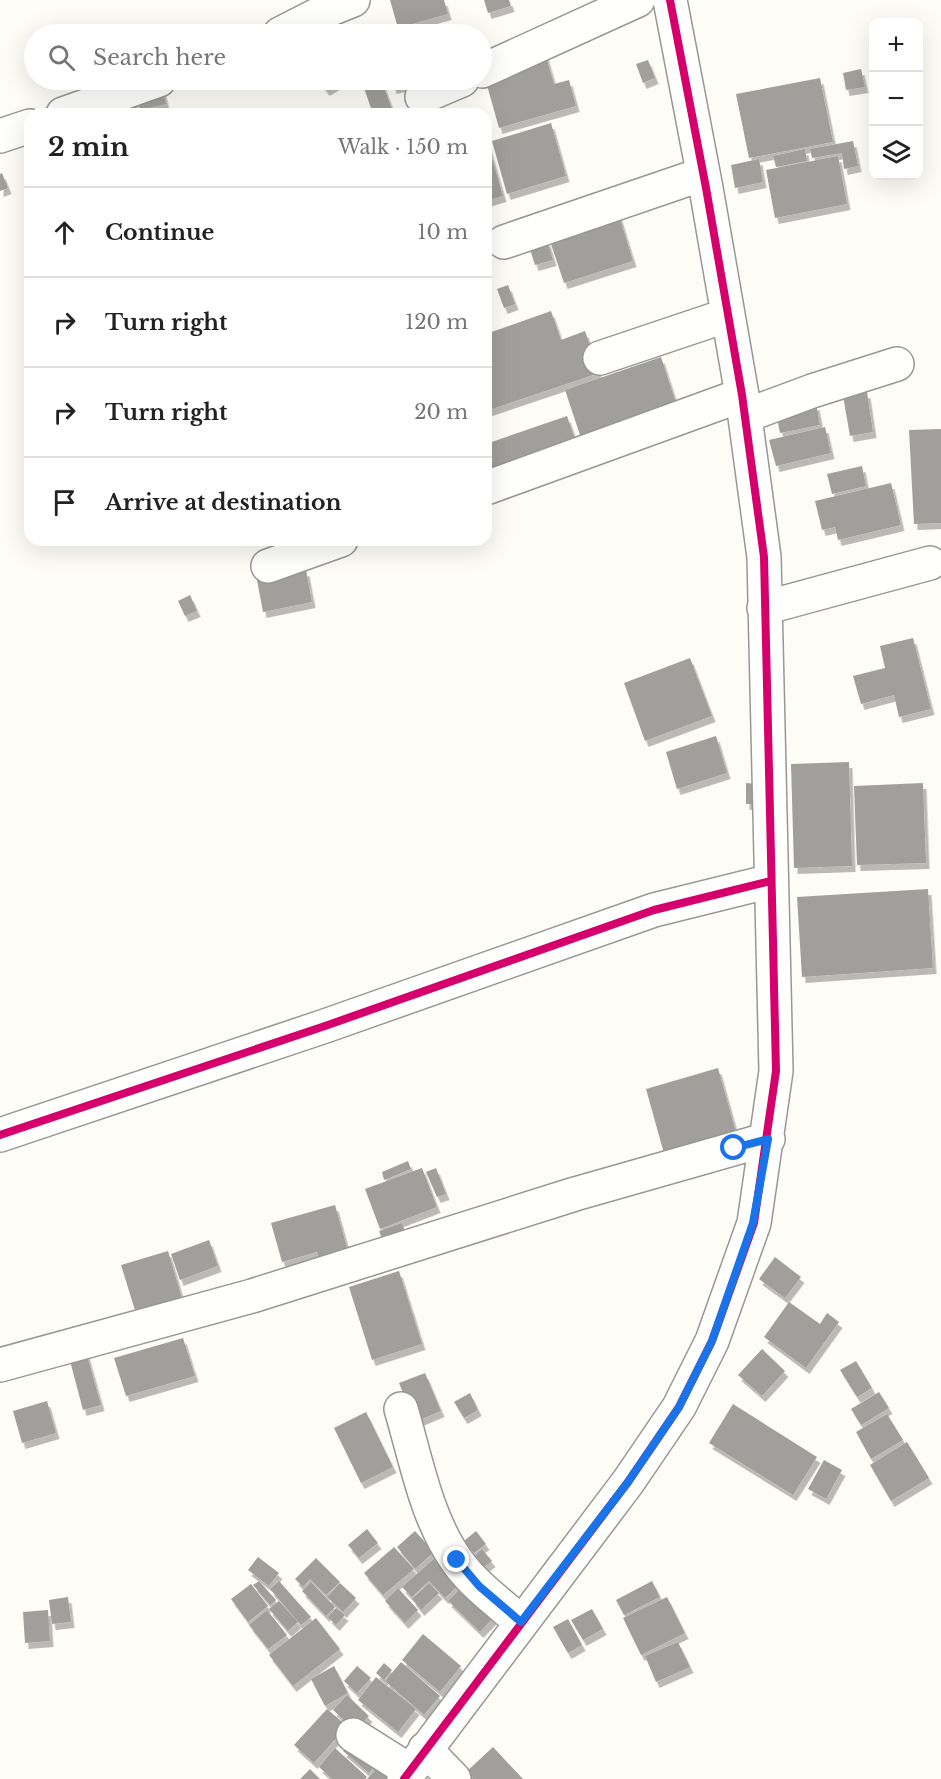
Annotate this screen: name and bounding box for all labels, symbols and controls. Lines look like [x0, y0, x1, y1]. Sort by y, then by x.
map controls [869, 18, 923, 180]
button: + [869, 18, 923, 72]
search box [24, 24, 492, 90]
icon: search [45, 41, 78, 74]
text: Search here [93, 44, 226, 71]
button: − [869, 72, 923, 126]
button: layers [869, 126, 923, 180]
text: 2 min [48, 131, 129, 163]
text: Walk · 150 m [338, 135, 468, 159]
icon: ahead [48, 216, 81, 249]
text: Continue [105, 219, 214, 246]
text: 10 m [418, 220, 468, 244]
icon: right [48, 306, 81, 339]
text: Turn right [105, 309, 227, 336]
text: 120 m [405, 310, 468, 334]
icon: right [48, 396, 81, 429]
text: Turn right [105, 399, 227, 426]
text: 20 m [414, 400, 468, 424]
icon: arrive [48, 486, 81, 519]
text: Arrive at destination [105, 489, 342, 516]
route start [720, 1134, 746, 1160]
route end [443, 1546, 469, 1572]

